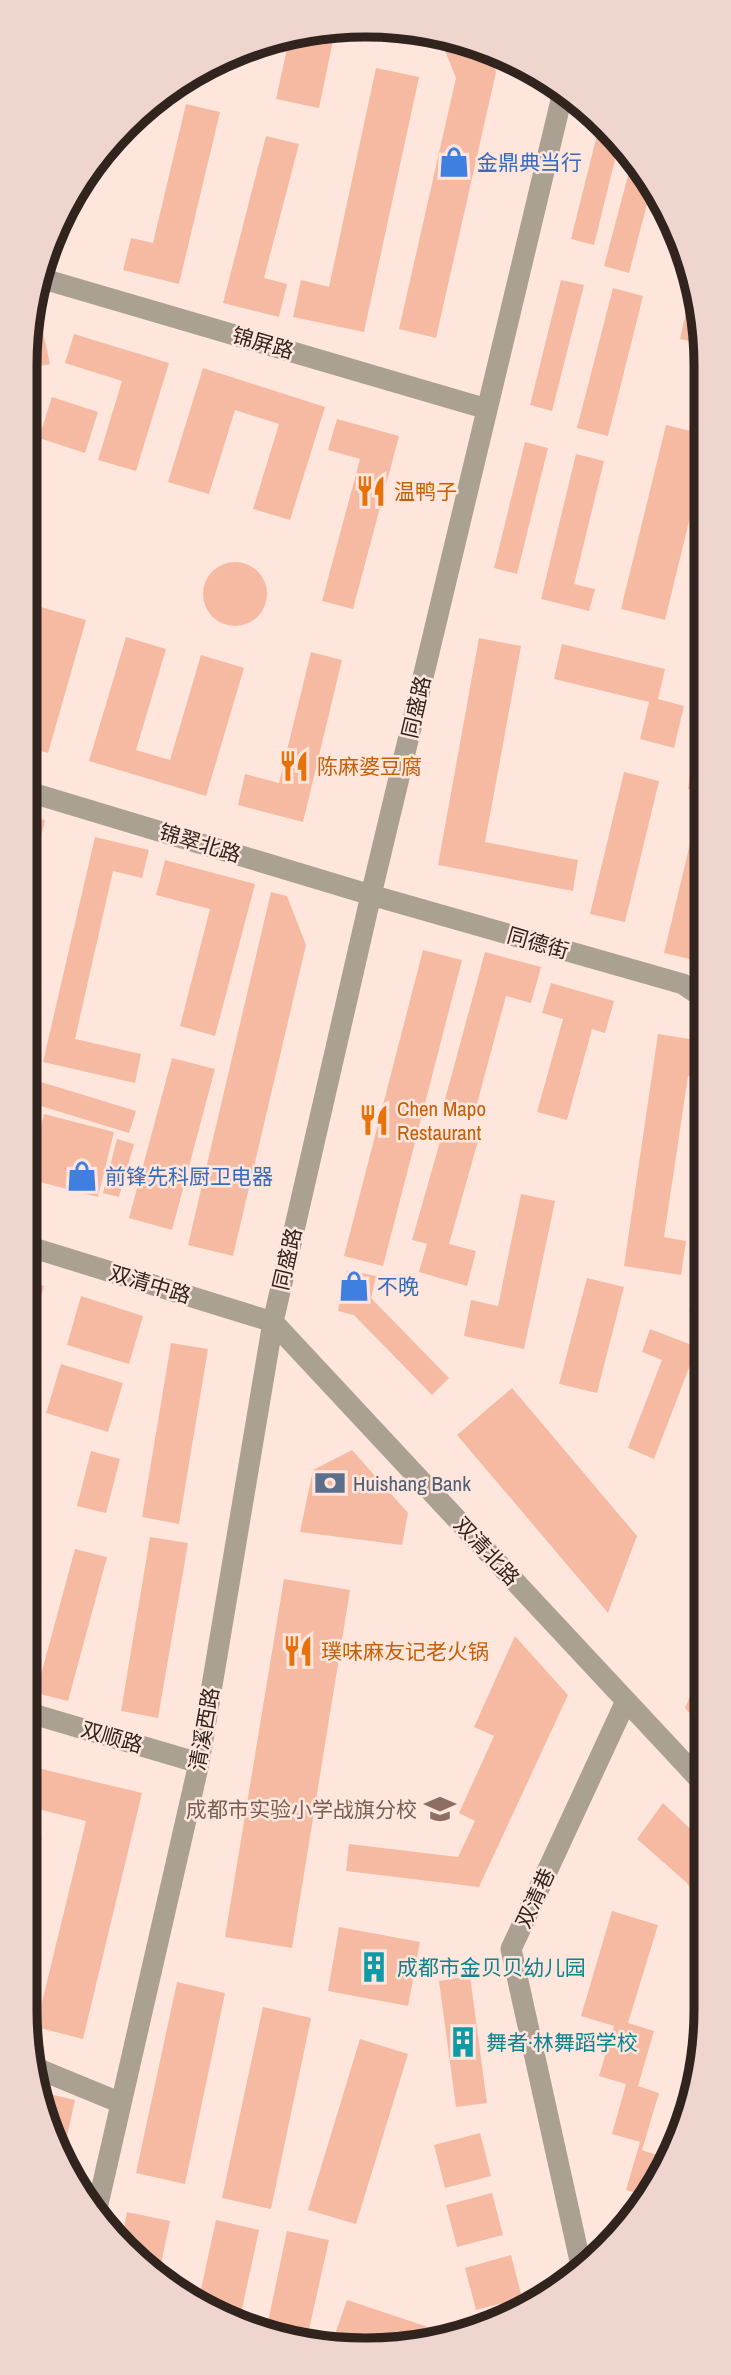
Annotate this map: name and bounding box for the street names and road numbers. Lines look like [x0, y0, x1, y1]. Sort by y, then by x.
street label: 锦屏路 [229, 320, 297, 366]
street label: 同盛路 [395, 673, 437, 741]
street label: 锦翠北路 [156, 817, 244, 869]
street label: 同德街 [504, 920, 572, 966]
street label: 同盛路 [266, 1225, 308, 1293]
street label: 双清中路 [106, 1258, 194, 1310]
street label: 双清北路 [448, 1510, 526, 1592]
street label: 清溪西路 [182, 1685, 226, 1773]
street label: 双顺路 [78, 1714, 146, 1760]
street label: 双清巷 [509, 1863, 561, 1933]

